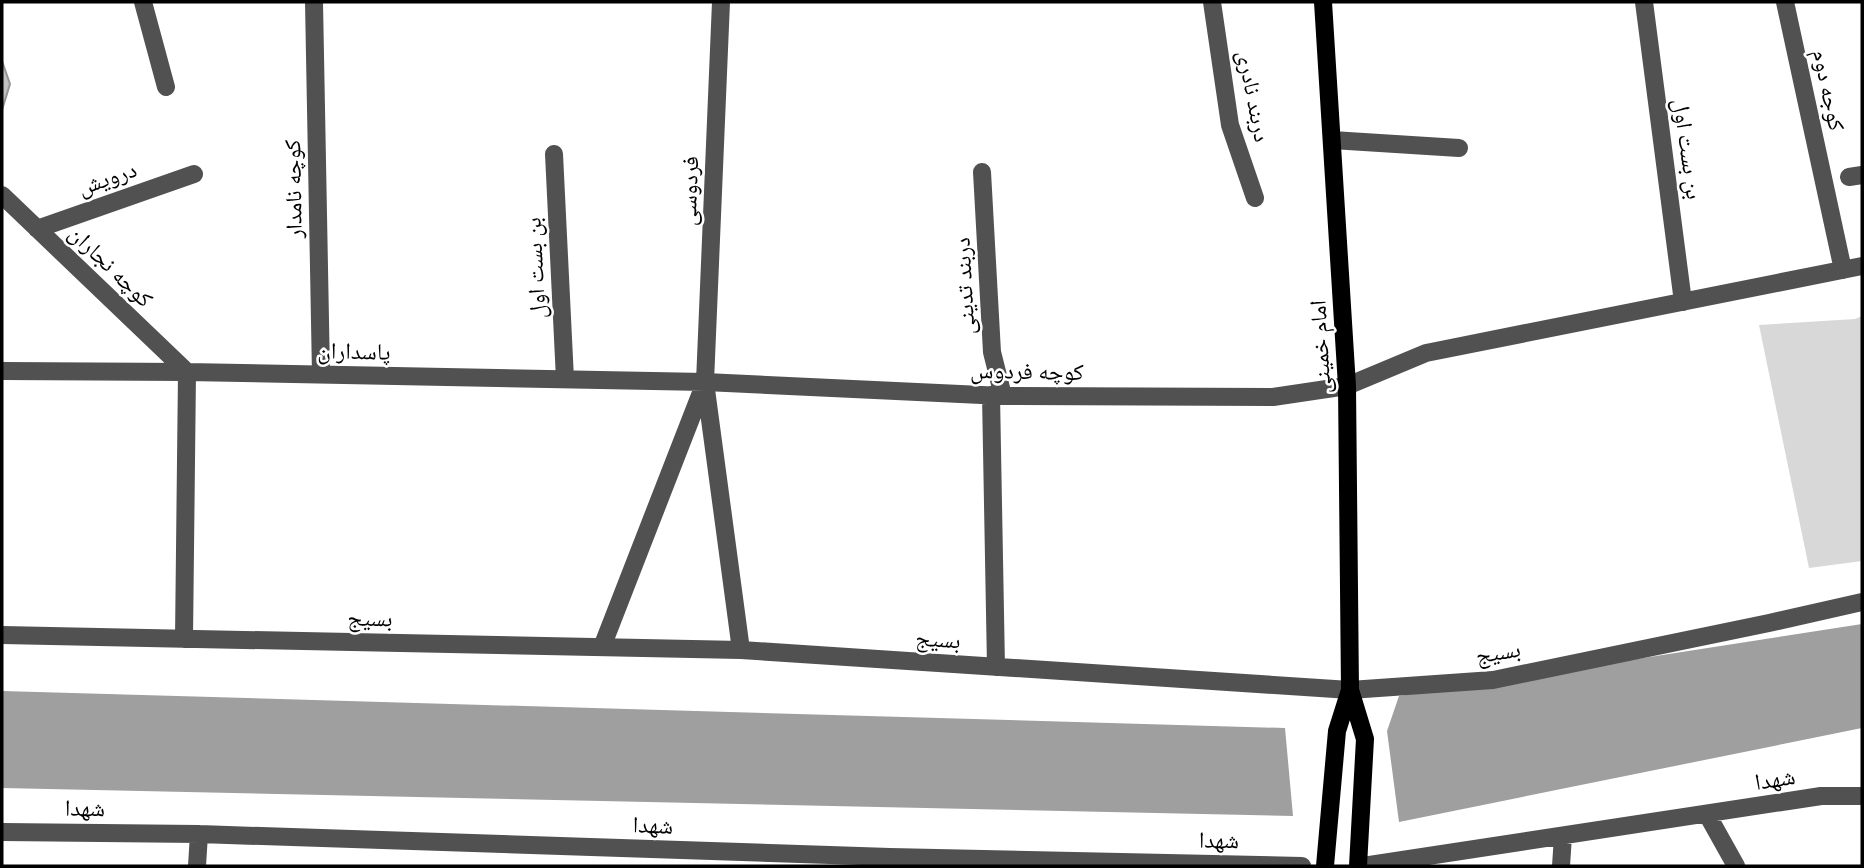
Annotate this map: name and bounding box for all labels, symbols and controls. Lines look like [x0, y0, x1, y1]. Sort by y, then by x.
street label: کوجه دوم [1805, 47, 1850, 134]
street label: دربند نادری [1231, 48, 1276, 144]
street label: بن بست اول [1667, 97, 1708, 201]
street label: کوچه نامدار [279, 139, 308, 240]
street label: فردوسی [675, 155, 704, 227]
street label: درویش [74, 156, 140, 201]
street label: بن بست اول [519, 217, 552, 319]
street label: کوچه نجاران [63, 220, 159, 313]
street label: دربند تدینی [948, 237, 981, 335]
street label: امام خمینی [1305, 299, 1338, 394]
street label: پاسداران [317, 337, 391, 366]
street label: کوچه فردوس [970, 357, 1084, 386]
street label: بسیج [347, 605, 393, 633]
street label: بسیج [914, 624, 961, 656]
street label: بسیج [1474, 636, 1523, 670]
street label: شهدا [1753, 763, 1797, 796]
street label: شهدا [65, 795, 105, 822]
street label: شهدا [632, 811, 674, 840]
street label: شهدا [1199, 827, 1239, 854]

